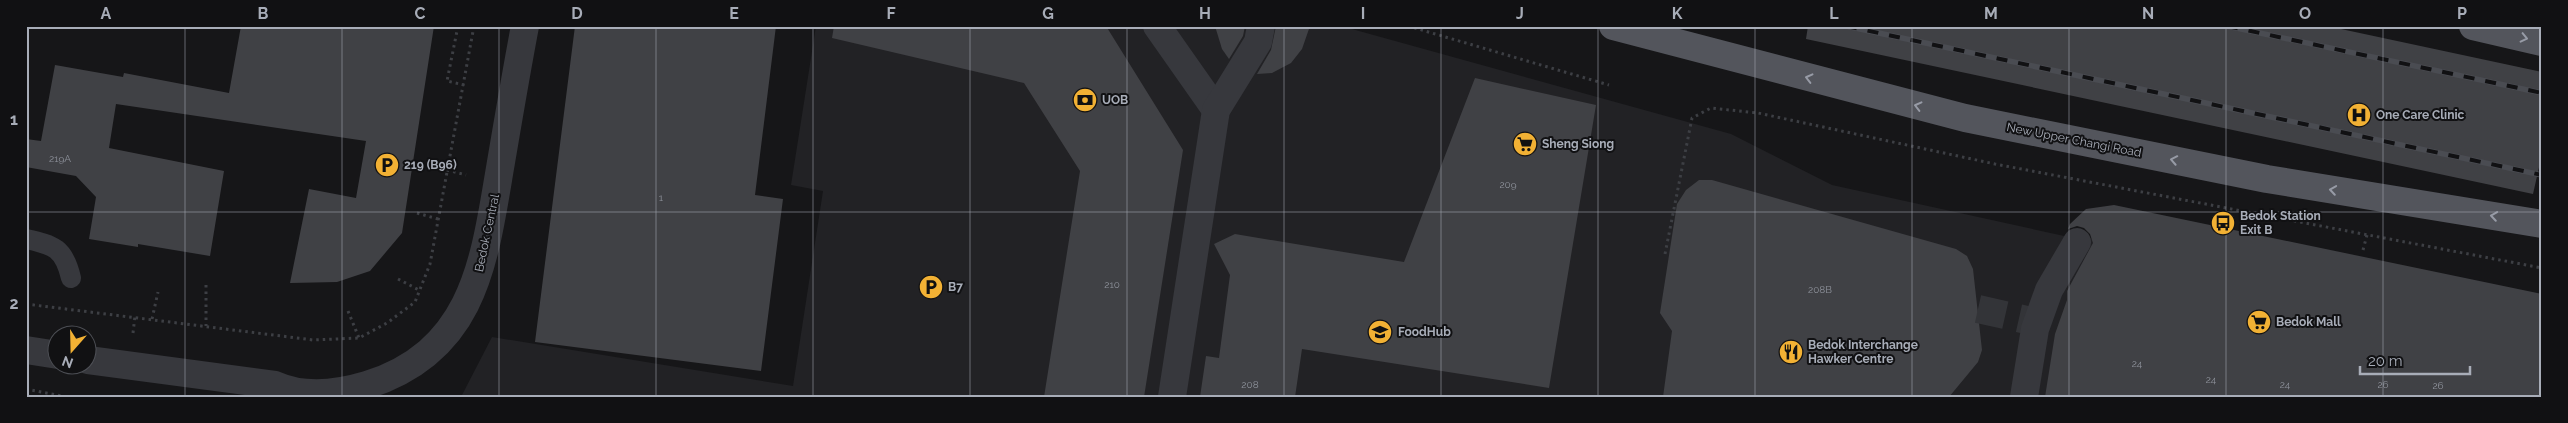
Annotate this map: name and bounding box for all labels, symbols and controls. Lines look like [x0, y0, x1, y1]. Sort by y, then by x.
text: A [101, 4, 112, 23]
text: B [258, 4, 269, 23]
text: C [415, 4, 426, 23]
text: D [571, 4, 583, 23]
text: E [729, 4, 739, 23]
text: F [886, 4, 896, 23]
text: G [1042, 4, 1054, 23]
text: H [1199, 4, 1211, 23]
text: I [1361, 4, 1365, 23]
text: J [1516, 4, 1524, 23]
text: K [1672, 4, 1683, 23]
text: L [1829, 4, 1839, 23]
text: M [1984, 4, 1998, 23]
text: N [2142, 4, 2154, 23]
text: O [2299, 4, 2311, 23]
text: P [2457, 4, 2467, 23]
one-way arrow [2520, 32, 2529, 43]
one-way arrow [1804, 73, 1813, 84]
bank icon: UOB [1072, 87, 1098, 113]
place label: UOB [1102, 93, 1128, 107]
one-way arrow [1915, 101, 1923, 111]
hospital icon: One Care Clinic [2346, 102, 2372, 128]
place label: One Care Clinic [2376, 108, 2464, 122]
text: 1 [10, 110, 18, 129]
street label: New Upper Changi Road [2005, 120, 2143, 160]
supermarket icon: Sheng Siong [1512, 131, 1538, 157]
place label: Sheng Siong [1542, 137, 1614, 151]
parking icon: 219 (B96) [374, 152, 400, 178]
house number: 219A [49, 153, 71, 164]
one-way arrow [2169, 155, 2178, 166]
place label: 219 (B96) [404, 158, 457, 172]
house number: 209 [1499, 179, 1517, 190]
one-way arrow [2329, 185, 2337, 196]
street label: Bedok Central [472, 192, 502, 273]
house number: 1 [659, 192, 664, 203]
place label: Bedok Station Exit B [2240, 209, 2321, 237]
bus stop icon: Bedok Station Exit B [2210, 210, 2236, 236]
one-way arrow [2489, 212, 2498, 222]
parking icon: B7 [918, 274, 944, 300]
house number: 210 [1104, 279, 1120, 290]
place label: B7 [948, 280, 963, 294]
house number: 208B [1808, 284, 1832, 295]
text: 2 [9, 294, 19, 313]
supermarket icon: Bedok Mall [2246, 309, 2272, 335]
place label: Bedok Mall [2276, 315, 2341, 329]
school or university icon: FoodHub [1367, 319, 1393, 345]
place label: FoodHub [1398, 325, 1451, 339]
north arrow [48, 326, 98, 376]
place label: Bedok Interchange Hawker Centre [1808, 338, 1918, 366]
restaurant icon: Bedok Interchange Hawker Centre [1778, 339, 1804, 365]
scale bar [2360, 343, 2470, 375]
text: 20 m [2368, 352, 2403, 370]
text: N [60, 353, 75, 372]
house number: 24 [2132, 358, 2143, 369]
house number: 24 [2206, 374, 2217, 385]
house number: 208 [1241, 379, 1259, 390]
house number: 24 [2280, 379, 2291, 390]
house number: 26 [2377, 379, 2389, 390]
house number: 26 [2432, 380, 2444, 391]

